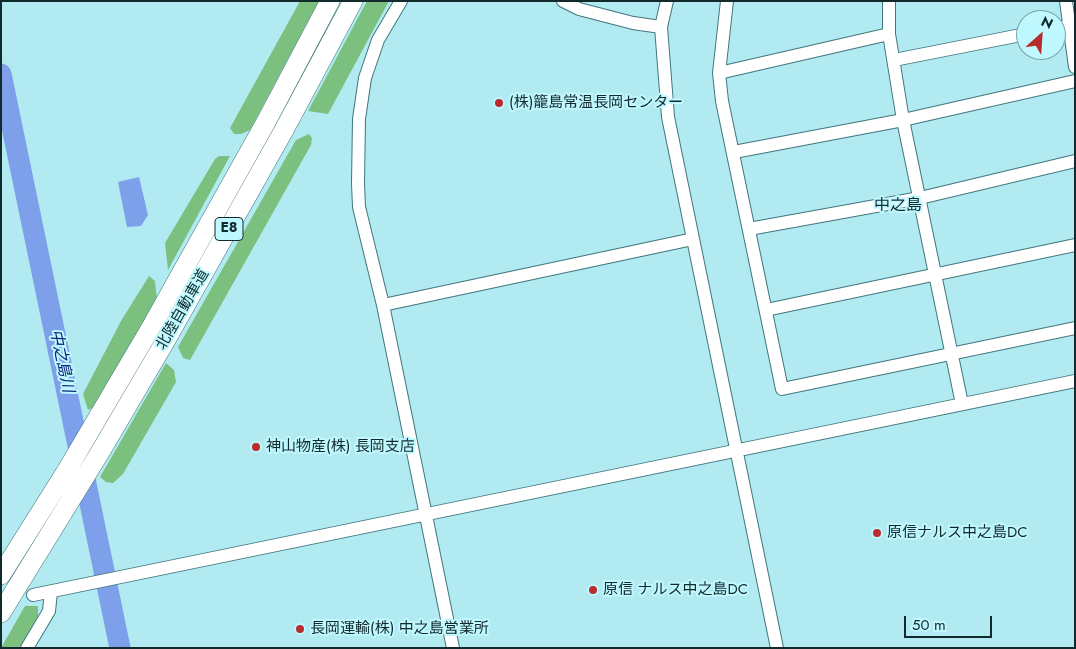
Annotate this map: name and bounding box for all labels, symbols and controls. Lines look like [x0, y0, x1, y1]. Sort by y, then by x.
north arrow [1016, 10, 1066, 60]
text: N [1038, 11, 1057, 34]
place label: (株)籠島常温長岡センター [509, 94, 683, 112]
marker: (株)籠島常温長岡センター [493, 97, 505, 109]
district label: 中之島 [874, 196, 922, 216]
road number: E8 [215, 218, 243, 240]
street label: 北陸自動車道 [153, 267, 213, 353]
water label: 中之島川 [45, 328, 77, 394]
place label: 神山物産(株) 長岡支店 [266, 438, 415, 456]
marker: 神山物産(株) 長岡支店 [250, 441, 262, 453]
place label: 原信ナルス中之島DC [887, 524, 1027, 542]
marker: 原信ナルス中之島DC [871, 527, 883, 539]
place label: 原信 ナルス中之島DC [603, 581, 748, 599]
marker: 原信 ナルス中之島DC [587, 584, 599, 596]
scale bar [906, 606, 994, 638]
text: 50 m [912, 614, 946, 636]
place label: 長岡運輸(株) 中之島営業所 [310, 620, 489, 638]
marker: 長岡運輸(株) 中之島営業所 [294, 623, 306, 635]

